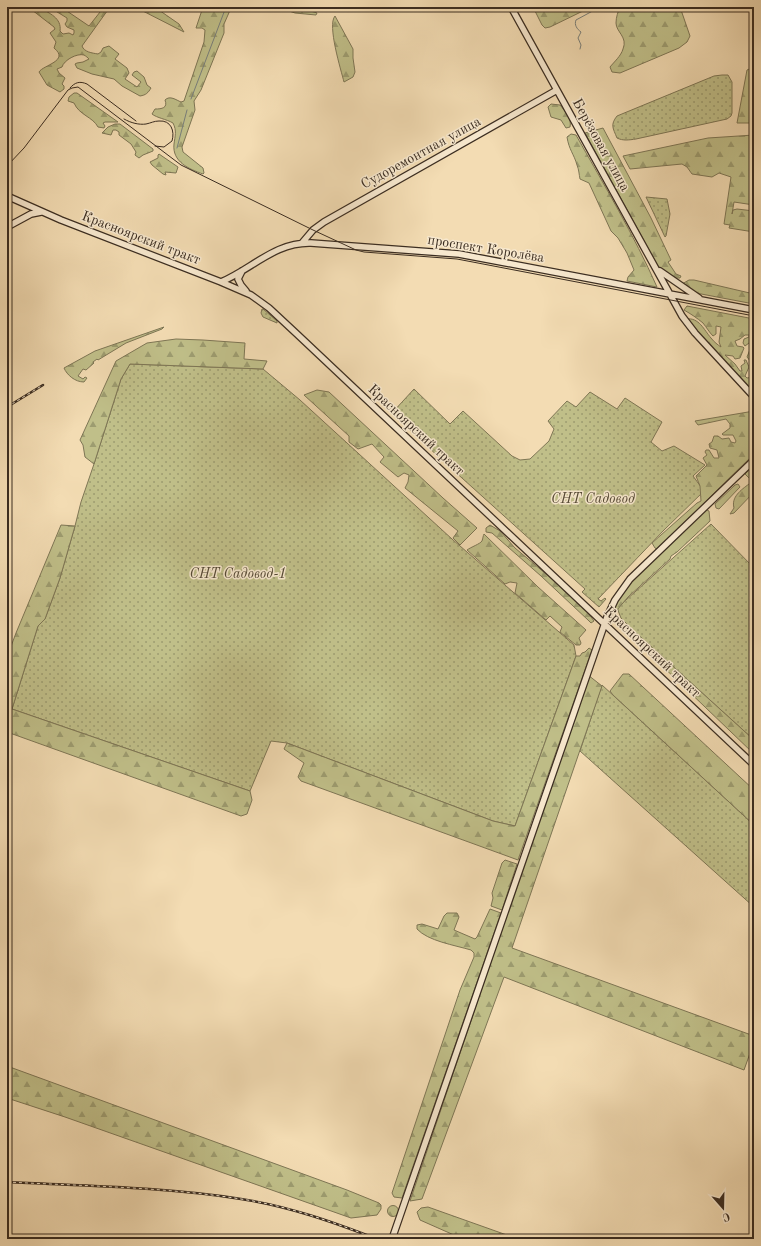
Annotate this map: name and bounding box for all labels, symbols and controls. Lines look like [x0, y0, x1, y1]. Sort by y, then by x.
street label: Берёзовая улица [570, 96, 632, 194]
street label: Судоремонтная улица [359, 114, 483, 192]
street label: Красноярский тракт [80, 209, 203, 267]
street label: проспект Королёва [427, 233, 545, 265]
street label: Красноярский тракт [365, 382, 467, 478]
park label: СНТ Садовод [551, 492, 635, 506]
park label: СНТ Садовод-1 [189, 567, 287, 581]
street label: Красноярский тракт [601, 604, 703, 700]
north arrow [703, 1188, 743, 1228]
text: С [721, 1210, 731, 1222]

